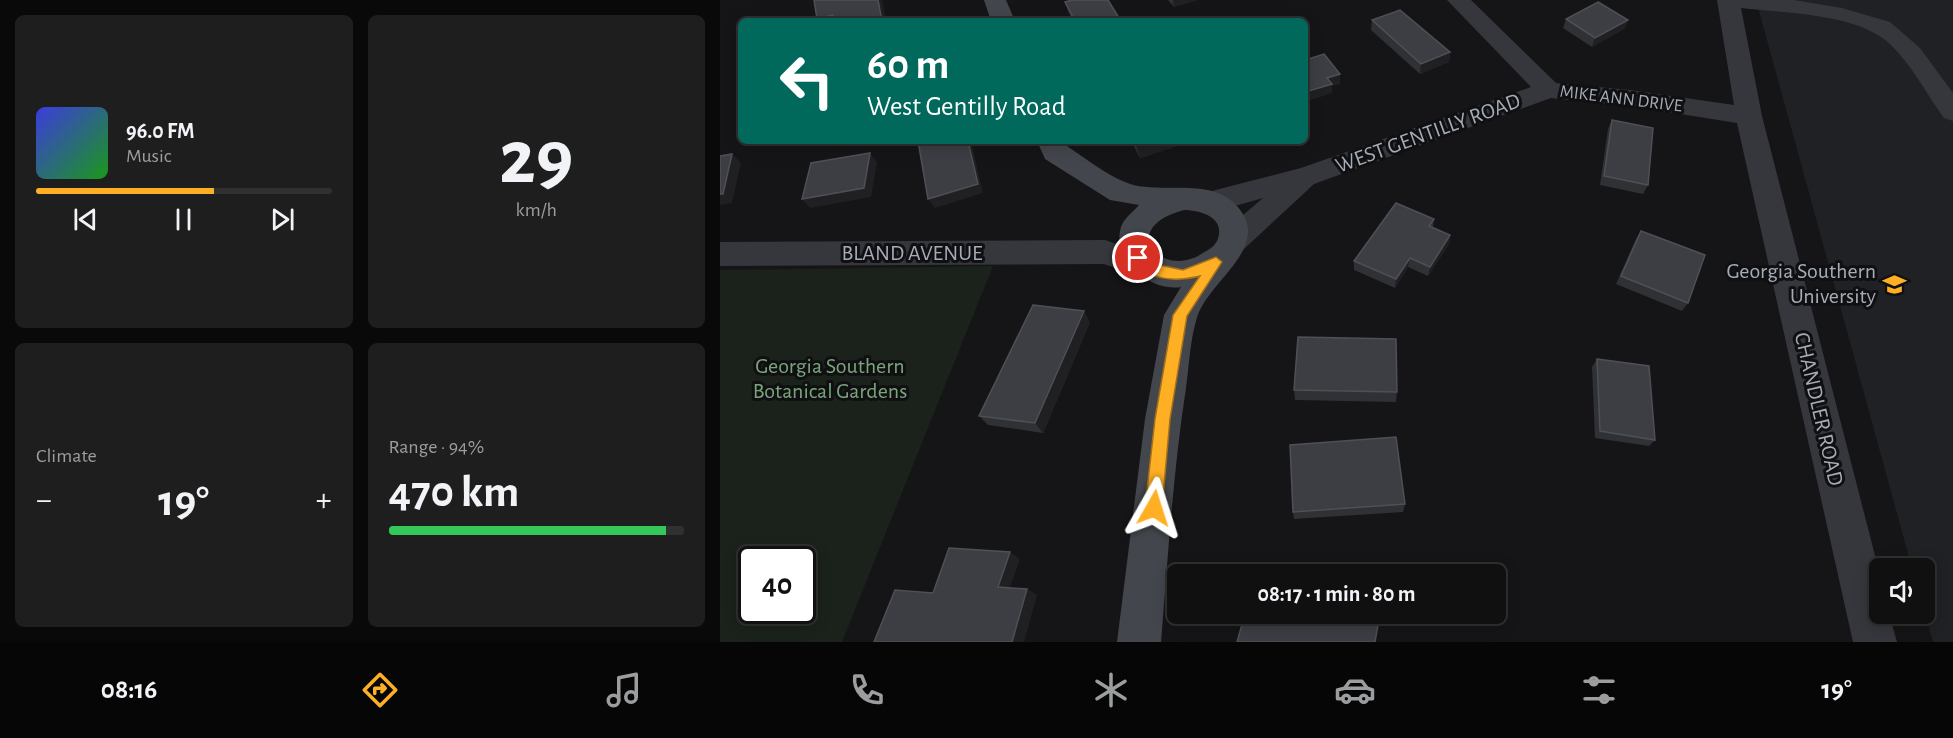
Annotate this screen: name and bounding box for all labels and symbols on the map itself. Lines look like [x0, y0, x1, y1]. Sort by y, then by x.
street label: MIKE ANN DRIVE [1559, 83, 1684, 115]
street label: WEST GENTILLY ROAD [1333, 89, 1523, 177]
pin [1112, 232, 1163, 283]
street label: BLAND AVENUE [841, 242, 983, 264]
place label: Georgia Southern University [1727, 260, 1877, 307]
school or university icon: Georgia Southern University [1881, 271, 1907, 297]
street label: CHANDLER ROAD [1791, 330, 1847, 488]
park label: Georgia Southern Botanical Gardens [753, 355, 907, 402]
position arrow [1122, 476, 1186, 540]
speed limit sign: 40 [738, 546, 816, 624]

